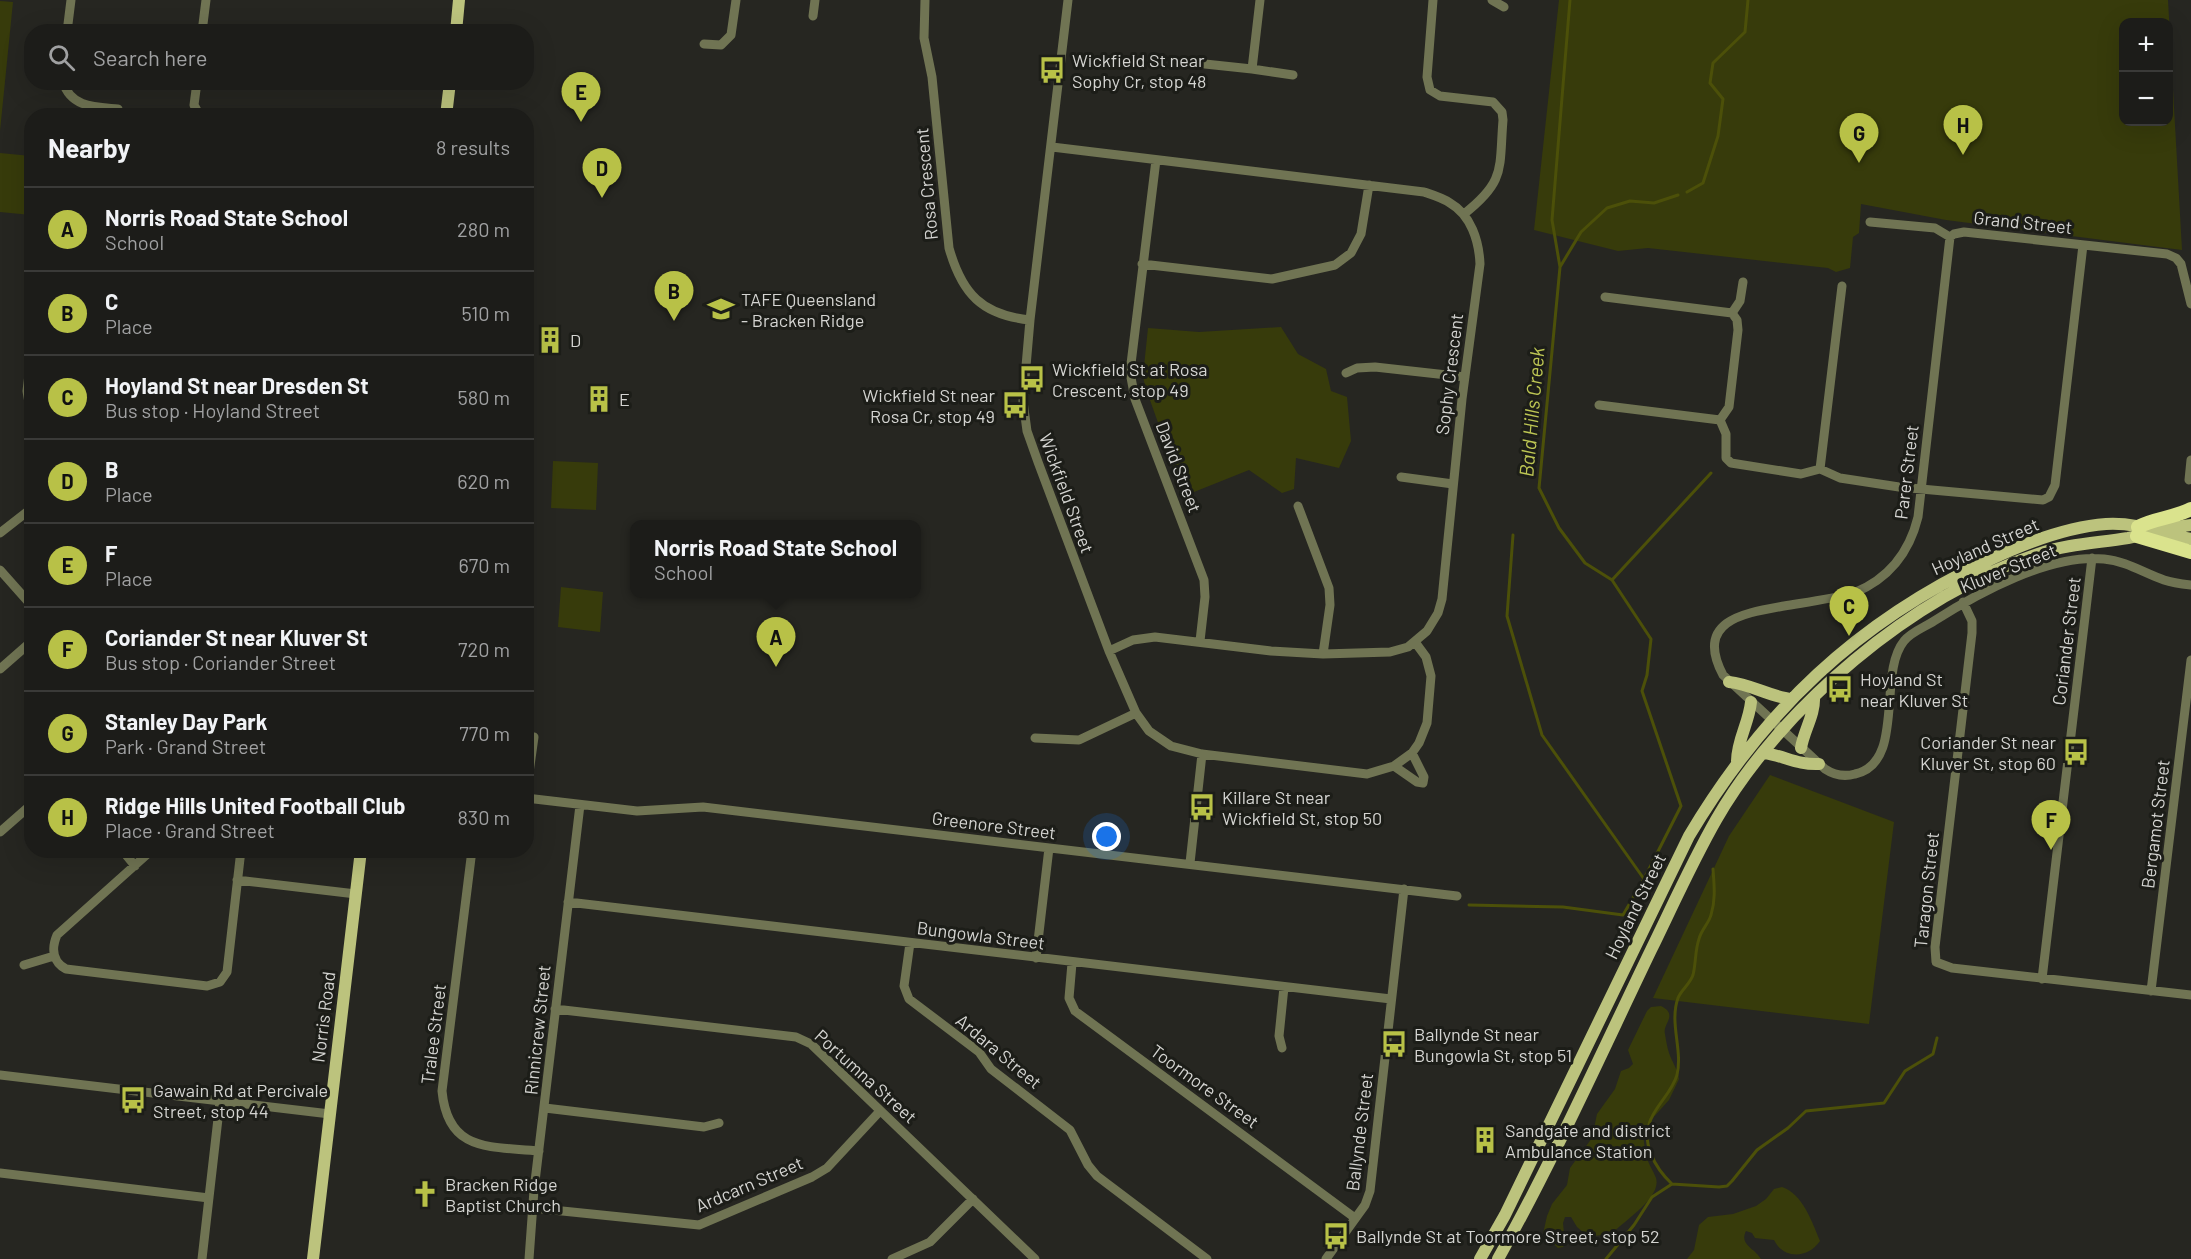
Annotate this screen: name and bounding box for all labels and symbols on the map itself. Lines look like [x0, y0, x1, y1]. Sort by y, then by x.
place label: Wickfield St near Sophy Cr, stop 48 [1072, 49, 1206, 92]
bus stop icon: Wickfield St near Sophy Cr, stop 48 [1037, 55, 1067, 85]
pin: E [562, 72, 600, 122]
pin: H [1944, 106, 1982, 155]
pin: G [1840, 114, 1878, 163]
street label: Rosa Crescent [910, 127, 942, 241]
pin: D [582, 148, 622, 198]
street label: Grand Street [1973, 206, 2073, 238]
pin: B [654, 272, 694, 321]
place label: TAFE Queensland - Bracken Ridge [741, 288, 876, 331]
school or university icon: TAFE Queensland - Bracken Ridge [706, 294, 736, 324]
street label: Sophy Crescent [1431, 312, 1467, 436]
building icon: D [535, 325, 565, 355]
place label: D [570, 329, 581, 351]
water label: Bald Hills Creek [1513, 346, 1549, 478]
place label: Wickfield St at Rosa Crescent, stop 49 [1052, 358, 1208, 401]
bus stop icon: Wickfield St at Rosa Crescent, stop 49 [1017, 364, 1047, 394]
building icon: E [584, 384, 614, 414]
place label: Wickfield St near Rosa Cr, stop 49 [863, 384, 995, 427]
place label: E [619, 388, 630, 410]
bus stop icon: Wickfield St near Rosa Cr, stop 49 [1000, 390, 1030, 420]
street label: David Street [1152, 418, 1206, 516]
street label: Parer Street [1889, 423, 1923, 521]
street label: Wickfield Street [1035, 430, 1099, 556]
street label: Hoyland Street [1928, 513, 2042, 579]
street label: Kluver Street [1957, 539, 2059, 597]
street label: Coriander Street [2047, 575, 2085, 707]
pin: C [1830, 586, 1868, 636]
pin: A [756, 618, 796, 667]
place label: Hoyland St near Kluver St [1860, 668, 1968, 711]
bus stop icon: Hoyland St near Kluver St [1825, 674, 1855, 704]
place label: Coriander St near Kluver St, stop 60 [1920, 731, 2056, 774]
bus stop icon: Coriander St near Kluver St, stop 60 [2061, 737, 2091, 767]
street label: Bergamot Street [2136, 758, 2174, 890]
place label: Killare St near Wickfield St, stop 50 [1222, 786, 1382, 829]
bus stop icon: Killare St near Wickfield St, stop 50 [1187, 792, 1217, 822]
pin: F [2032, 800, 2070, 850]
street label: Greenore Street [931, 806, 1057, 844]
your location [1092, 822, 1121, 851]
street label: Taragon Street [1909, 831, 1943, 949]
street label: Hoyland Street [1600, 849, 1670, 963]
street label: Bungowla Street [916, 916, 1046, 954]
street label: Rinnicrew Street [519, 964, 555, 1096]
street label: Norris Road [306, 970, 340, 1064]
street label: Tralee Street [416, 982, 450, 1086]
street label: Ardara Street [952, 1009, 1046, 1093]
place label: Ballynde St near Bungowla St, stop 51 [1414, 1023, 1572, 1066]
street label: Portumna Street [810, 1024, 922, 1128]
bus stop icon: Ballynde St near Bungowla St, stop 51 [1379, 1029, 1409, 1059]
street label: Toormore Street [1147, 1039, 1263, 1133]
street label: Ballynde Street [1341, 1072, 1377, 1192]
place label: Gawain Rd at Percivale Street, stop 44 [153, 1079, 328, 1122]
bus stop icon: Gawain Rd at Percivale Street, stop 44 [118, 1085, 148, 1115]
place label: Sandgate and district Ambulance Station [1505, 1119, 1671, 1162]
building icon: Sandgate and district Ambulance Station [1470, 1125, 1500, 1155]
street label: Ardcarn Street [692, 1151, 806, 1217]
place label: Bracken Ridge Baptist Church [445, 1173, 561, 1216]
church icon: Bracken Ridge Baptist Church [410, 1179, 440, 1209]
bus stop icon: Ballynde St at Toormore Street, stop 52 [1321, 1221, 1351, 1251]
place label: Ballynde St at Toormore Street, stop 52 [1356, 1225, 1660, 1247]

